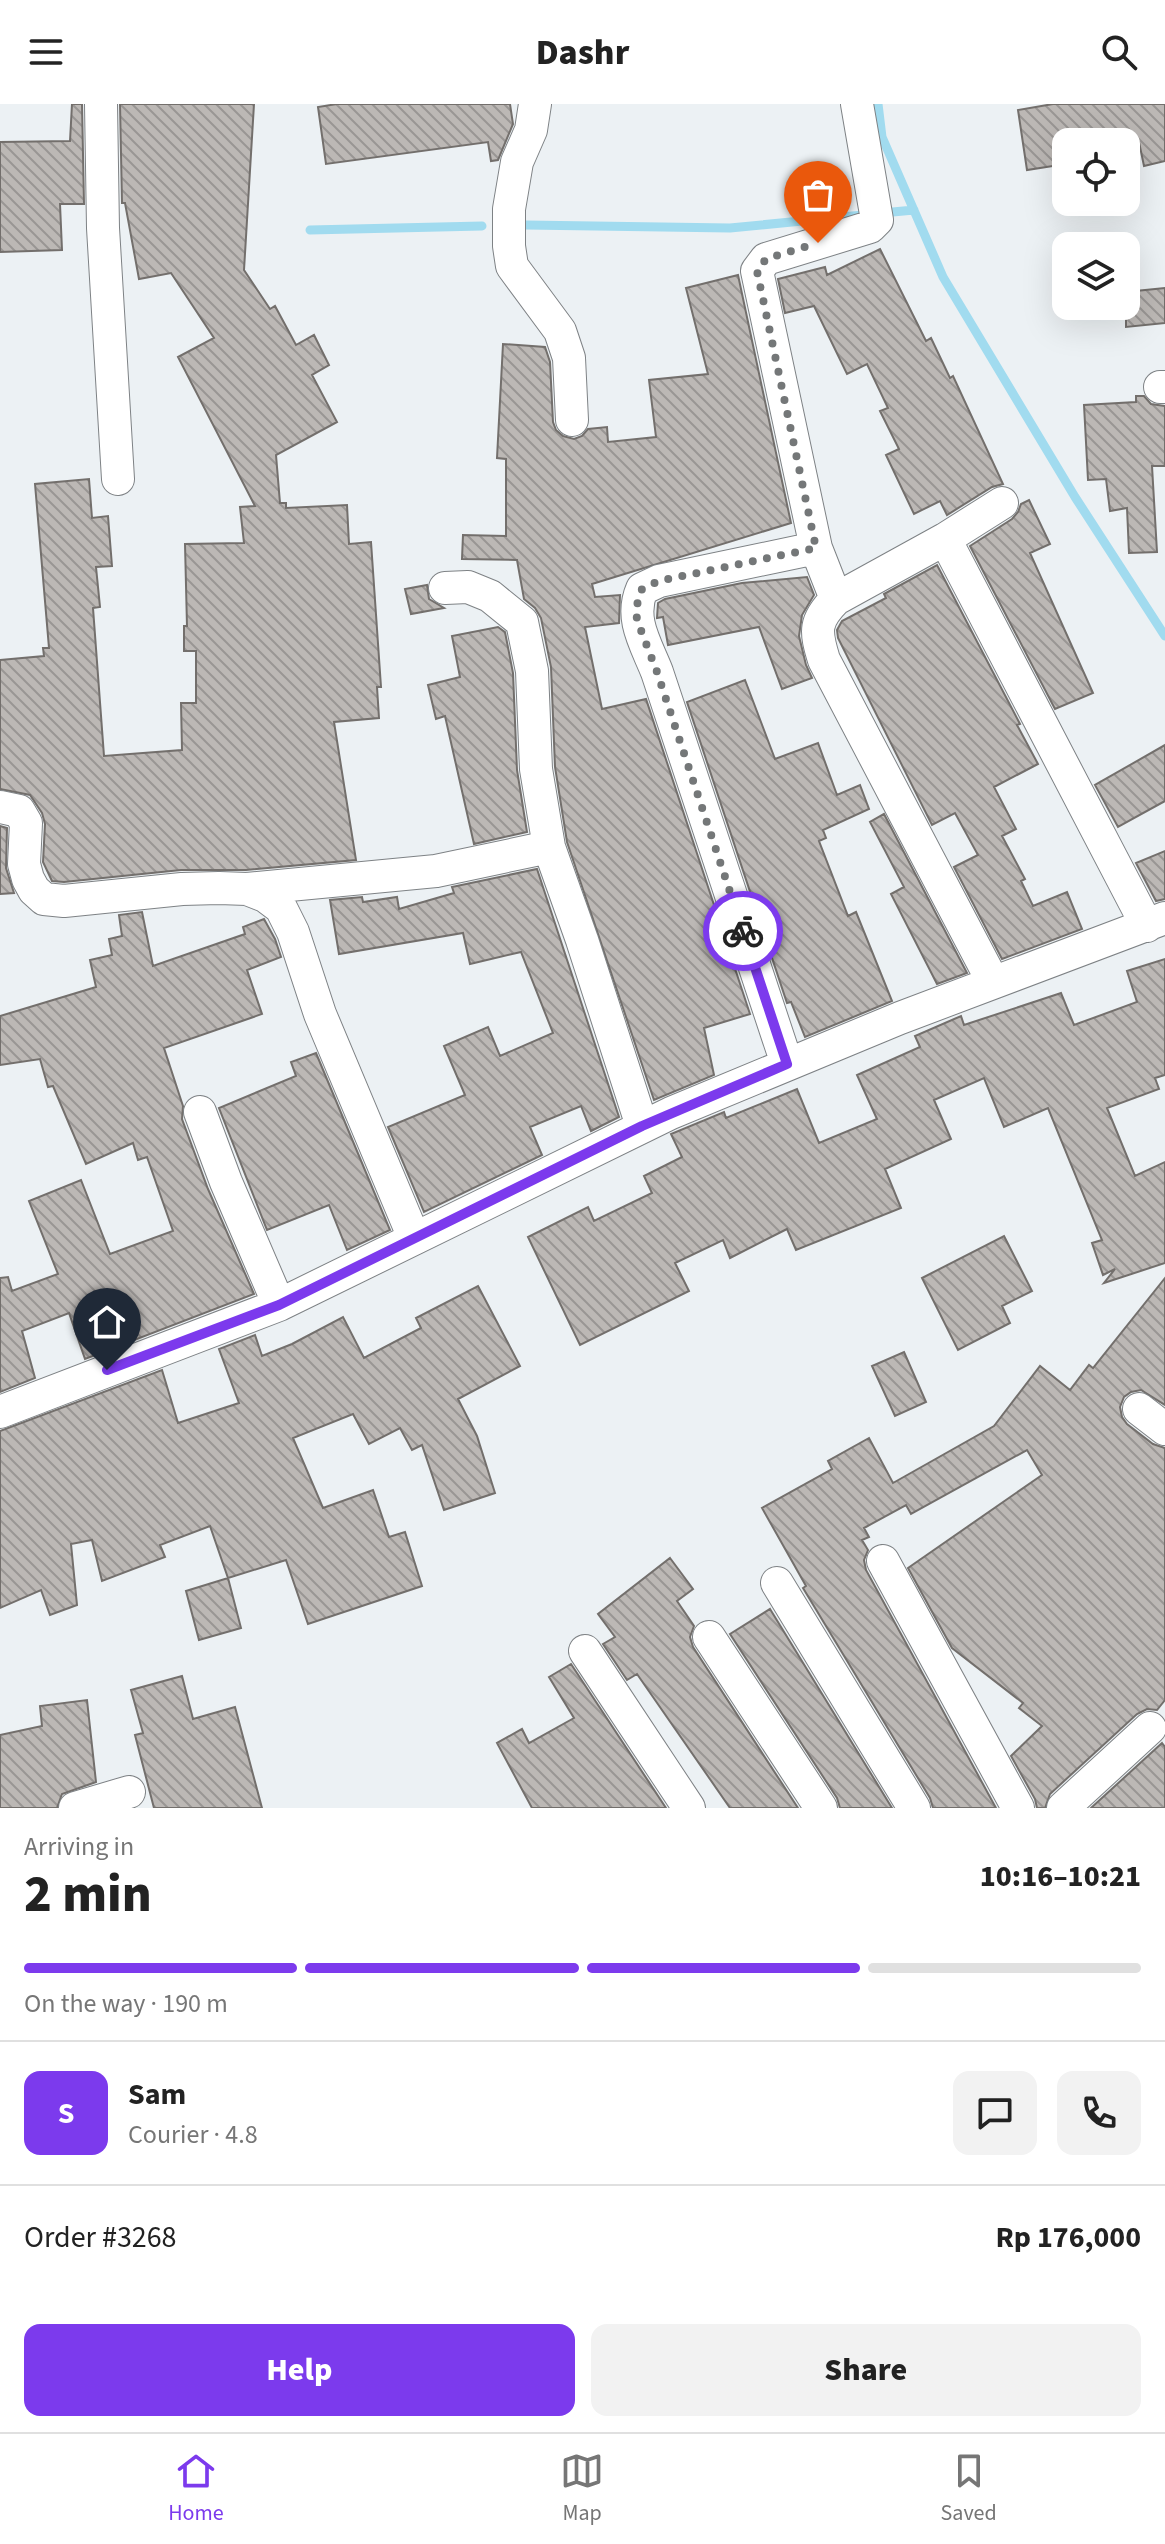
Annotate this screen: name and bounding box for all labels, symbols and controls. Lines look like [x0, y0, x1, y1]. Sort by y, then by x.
text: Dashr [536, 27, 629, 78]
icon: menu [24, 30, 68, 74]
icon: search [1097, 30, 1141, 74]
map controls [1052, 128, 1140, 320]
button: locate [1052, 128, 1140, 216]
pin [784, 161, 852, 243]
icon: bag [796, 173, 840, 217]
button: layers [1052, 232, 1140, 320]
courier [703, 891, 783, 971]
icon: bike [721, 909, 765, 953]
pin [73, 1288, 141, 1370]
icon: home [85, 1300, 129, 1344]
text: Arriving in [24, 1828, 134, 1865]
text: 10:16–10:21 [980, 1855, 1141, 1898]
text: 2 min [24, 1858, 152, 1932]
text: On the way · 190 m [24, 1985, 228, 2022]
button: chat [953, 2071, 1037, 2155]
button: phone [1057, 2071, 1141, 2155]
text: Sam [128, 2073, 186, 2116]
text: S [58, 2092, 74, 2135]
text: Courier · 4.8 [128, 2116, 258, 2153]
text: Order #3268 [24, 2216, 177, 2259]
text: Rp 176,000 [995, 2216, 1141, 2259]
button: Help [24, 2324, 575, 2416]
button: Share [591, 2324, 1141, 2416]
tab: Home [168, 2449, 224, 2529]
tab: Map [560, 2449, 604, 2529]
tab: Saved [941, 2449, 997, 2529]

